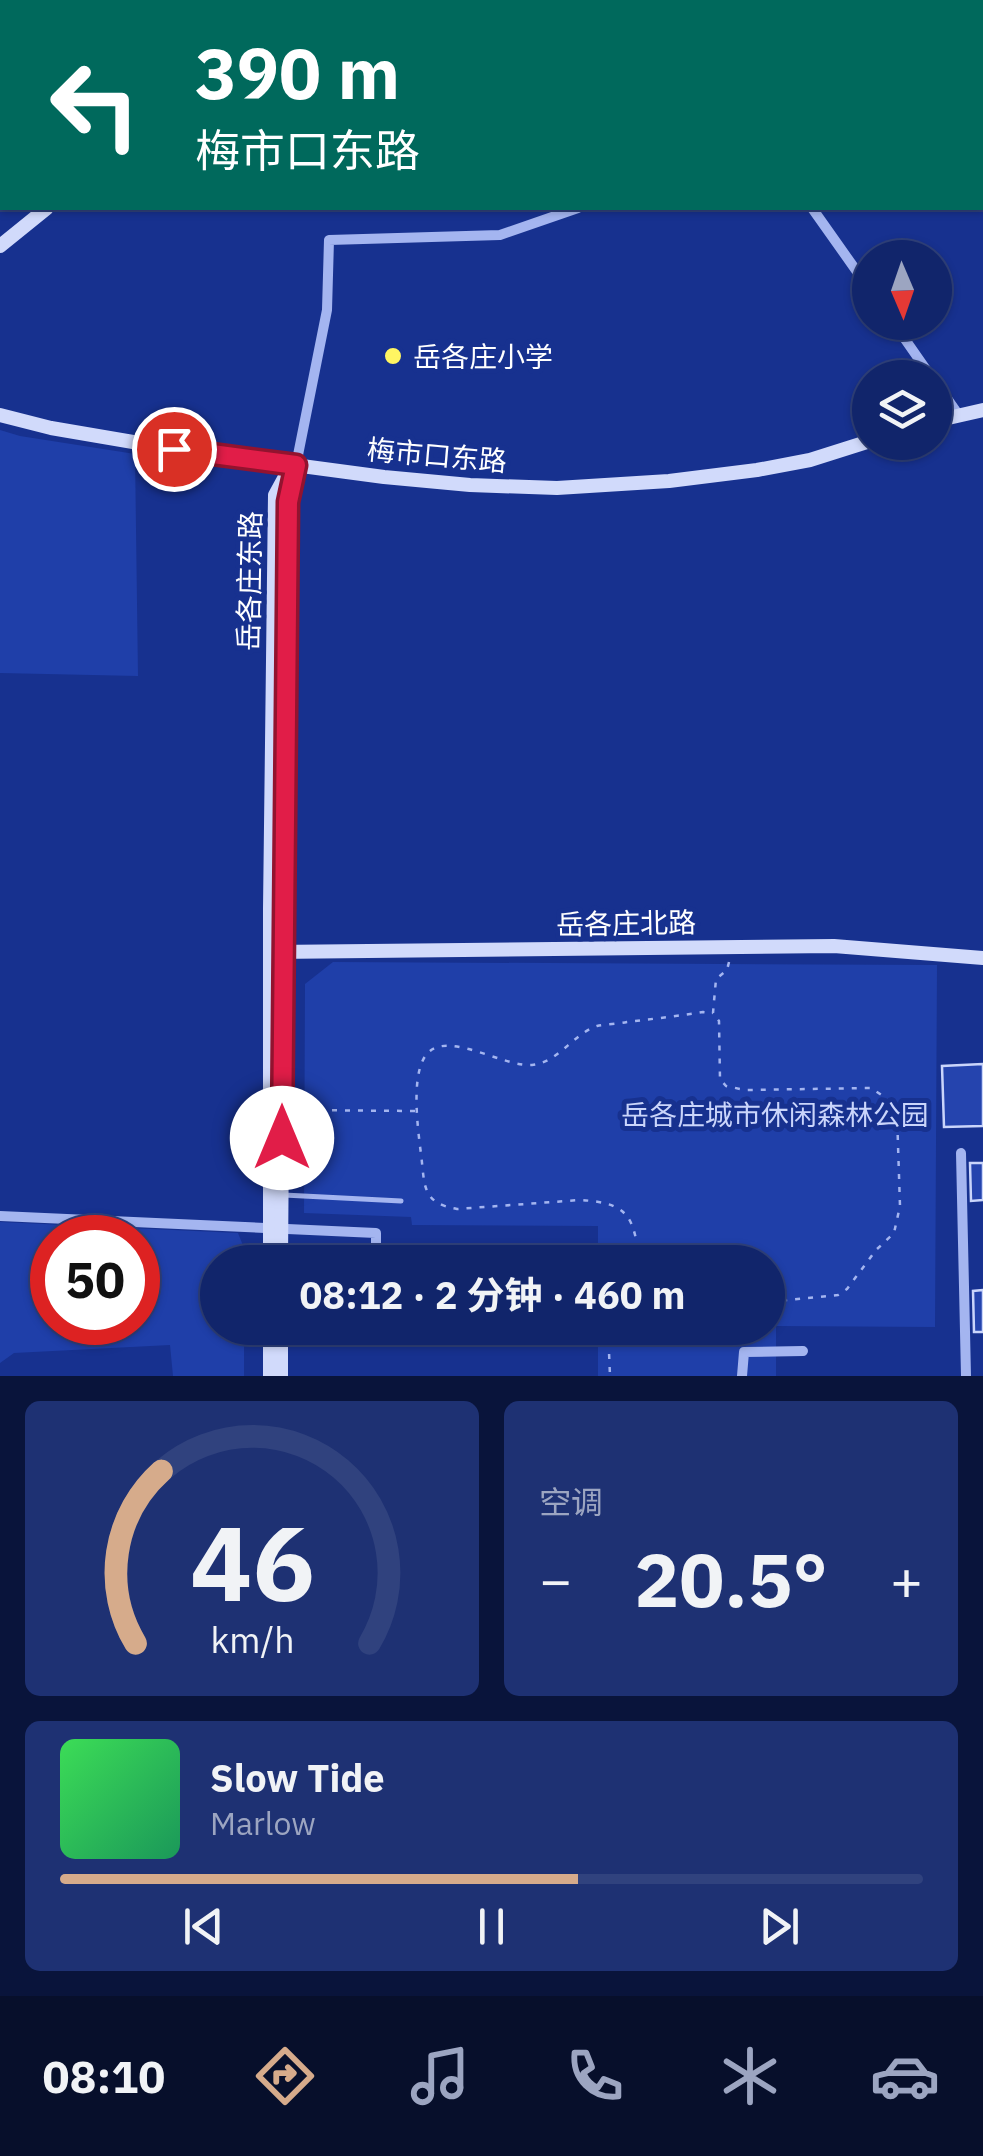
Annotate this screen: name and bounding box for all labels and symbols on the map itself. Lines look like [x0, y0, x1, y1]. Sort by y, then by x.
north arrow [852, 240, 952, 340]
place label: 岳各庄小学 [413, 338, 553, 375]
marker: 岳各庄小学 [382, 345, 404, 367]
pin [132, 407, 217, 492]
street label: 梅市口东路 [366, 430, 508, 480]
street label: 岳各庄东路 [229, 511, 269, 651]
street label: 岳各庄北路 [556, 903, 696, 943]
position arrow [230, 1086, 334, 1190]
park label: 岳各庄城市休闲森林公园 [621, 1096, 929, 1133]
speed limit sign: 50 [30, 1215, 160, 1345]

